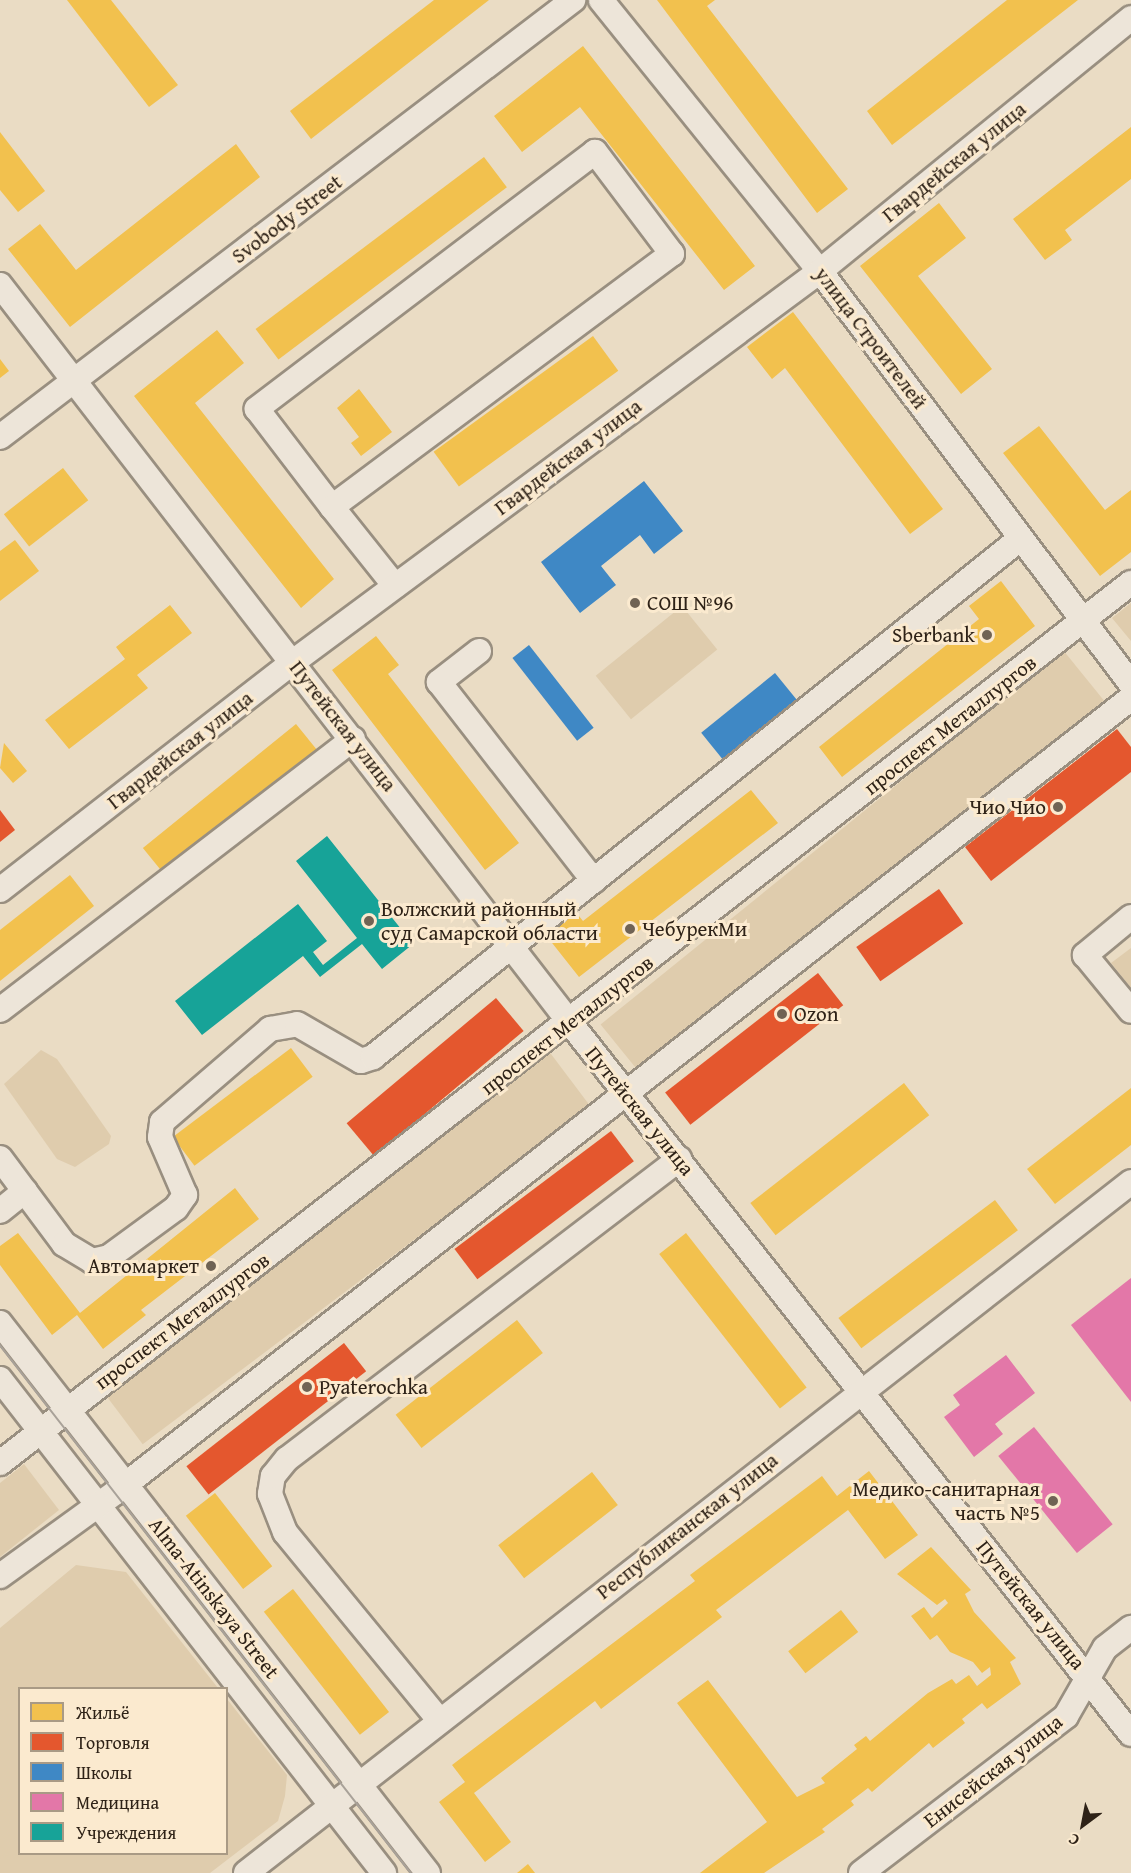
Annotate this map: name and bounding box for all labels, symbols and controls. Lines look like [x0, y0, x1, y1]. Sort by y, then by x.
street label: Гвардейская улица [877, 96, 1031, 228]
street label: Svobody Street [227, 169, 347, 269]
street label: улица Строителей [809, 262, 933, 414]
street label: Гвардейская улица [489, 393, 647, 521]
place label: СОШ №96 [647, 590, 733, 616]
marker: СОШ №96 [628, 596, 642, 610]
place label: Sberbank [892, 622, 975, 648]
marker: Sberbank [980, 628, 994, 642]
street label: проспект Металлургов [859, 650, 1041, 800]
street label: Путейская улица [284, 656, 402, 796]
street label: Гвардейская улица [102, 685, 258, 815]
place label: Чио Чио [969, 794, 1046, 820]
marker: Чио Чио [1051, 800, 1065, 814]
place label: Волжский районный суд Самарской области [381, 896, 598, 946]
marker: Волжский районный суд Самарской области [362, 914, 376, 928]
place label: ЧебурекМи [642, 916, 747, 942]
marker: ЧебурекМи [623, 922, 637, 936]
street label: проспект Металлургов [476, 950, 658, 1100]
place label: Ozon [794, 1001, 838, 1027]
marker: Ozon [775, 1007, 789, 1021]
street label: Путейская улица [580, 1041, 700, 1181]
street label: проспект Металлургов [90, 1247, 274, 1395]
place label: Автомаркет [88, 1253, 199, 1279]
marker: Автомаркет [204, 1259, 218, 1273]
place label: Pyaterochka [319, 1374, 428, 1400]
marker: Pyaterochka [300, 1380, 314, 1394]
street label: Республиканская улица [591, 1447, 783, 1605]
place label: Медико-санитарная часть №5 [853, 1476, 1040, 1526]
marker: Медико-санитарная часть №5 [1044, 1492, 1062, 1510]
street label: Alma-Atinskaya Street [143, 1512, 285, 1684]
street label: Путейская улица [971, 1535, 1091, 1675]
legend [18, 1687, 228, 1855]
text: Жильё [76, 1699, 130, 1726]
street label: Енисейская улица [919, 1709, 1067, 1833]
text: Торговля [76, 1729, 150, 1756]
text: Школы [76, 1759, 132, 1786]
text: Медицина [76, 1789, 159, 1816]
north arrow [1053, 1795, 1113, 1855]
text: Учреждения [76, 1819, 176, 1846]
text: С [1063, 1828, 1084, 1853]

